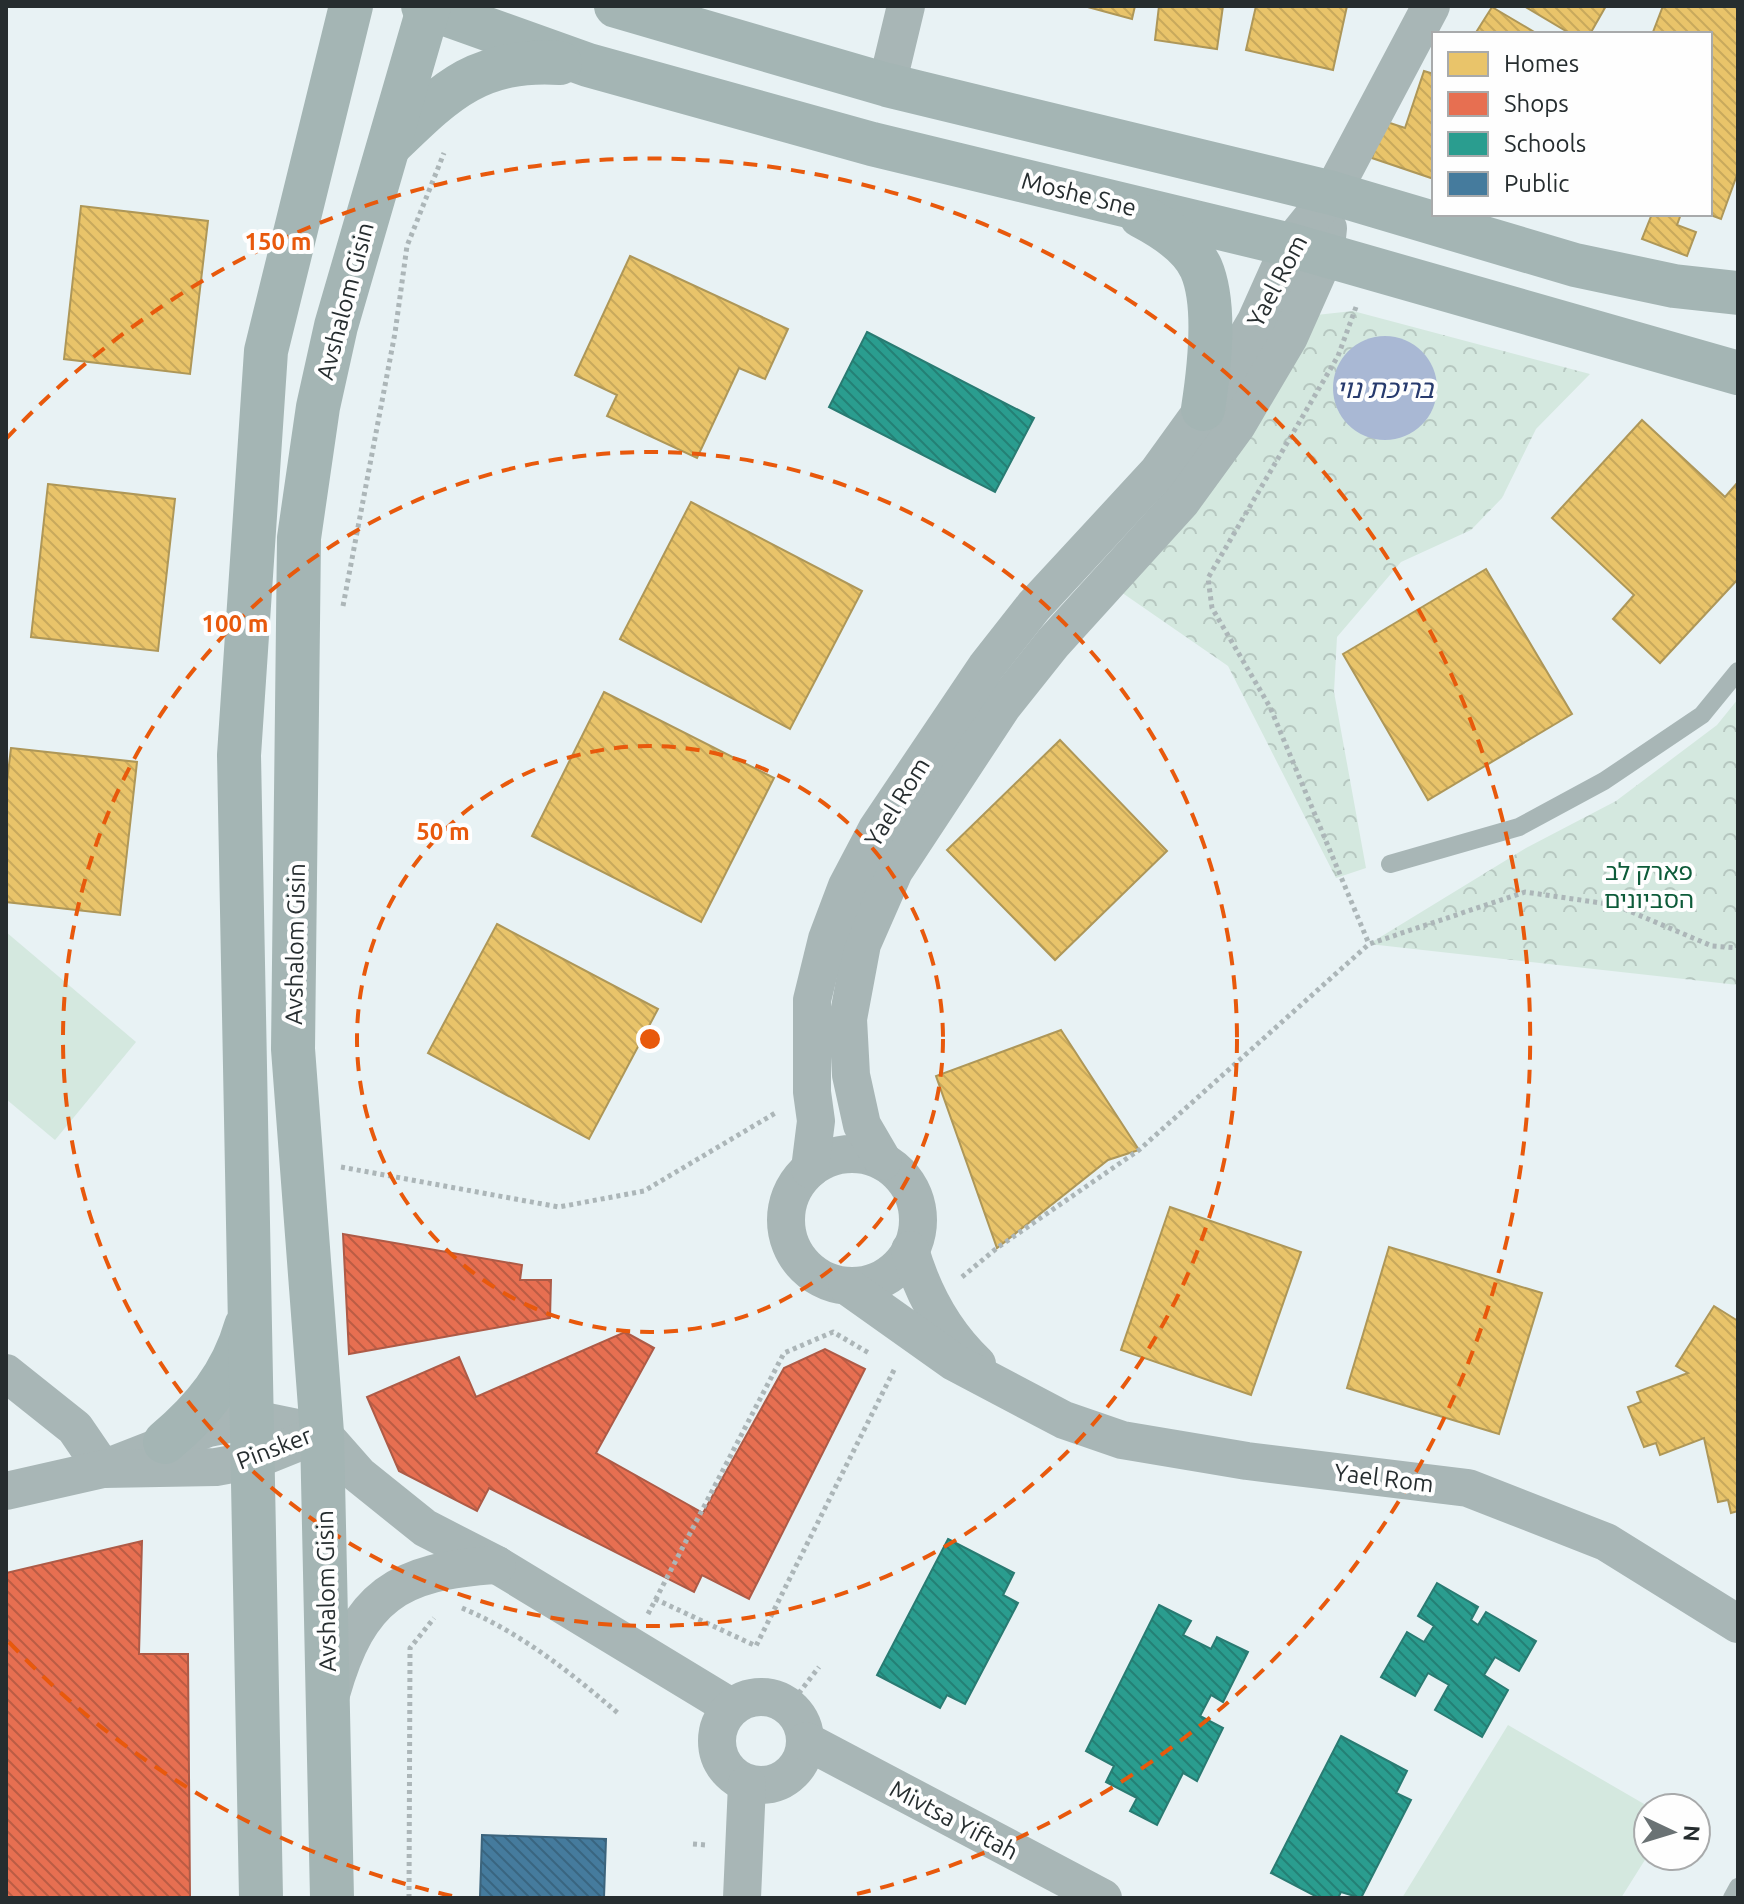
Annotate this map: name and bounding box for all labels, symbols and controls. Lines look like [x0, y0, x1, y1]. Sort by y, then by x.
legend [1432, 32, 1712, 216]
text: Homes [1504, 50, 1579, 77]
text: Shops [1504, 90, 1569, 117]
text: Schools [1504, 130, 1586, 157]
street label: Moshe Sne [1019, 167, 1139, 221]
text: Public [1504, 170, 1569, 197]
street label: Avshalom Gisin [311, 219, 379, 383]
text: 150 m [245, 228, 311, 255]
street label: Yael Rom [1242, 230, 1312, 332]
water label: בריכת נוי [1336, 374, 1435, 403]
text: 100 m [202, 610, 268, 637]
street label: Yael Rom [859, 752, 935, 852]
text: 50 m [416, 818, 470, 845]
park label: פארק לב הסביונים [1604, 858, 1694, 913]
street label: Avshalom Gisin [280, 863, 310, 1025]
centre of rings [636, 1025, 664, 1053]
street label: Pinsker [233, 1421, 315, 1475]
street label: Yael Rom [1333, 1459, 1435, 1497]
street label: Avshalom Gisin [311, 1510, 341, 1672]
street label: Mivtsa Yiftah [885, 1775, 1023, 1865]
north arrow [1632, 1792, 1712, 1872]
text: N [1679, 1824, 1705, 1842]

